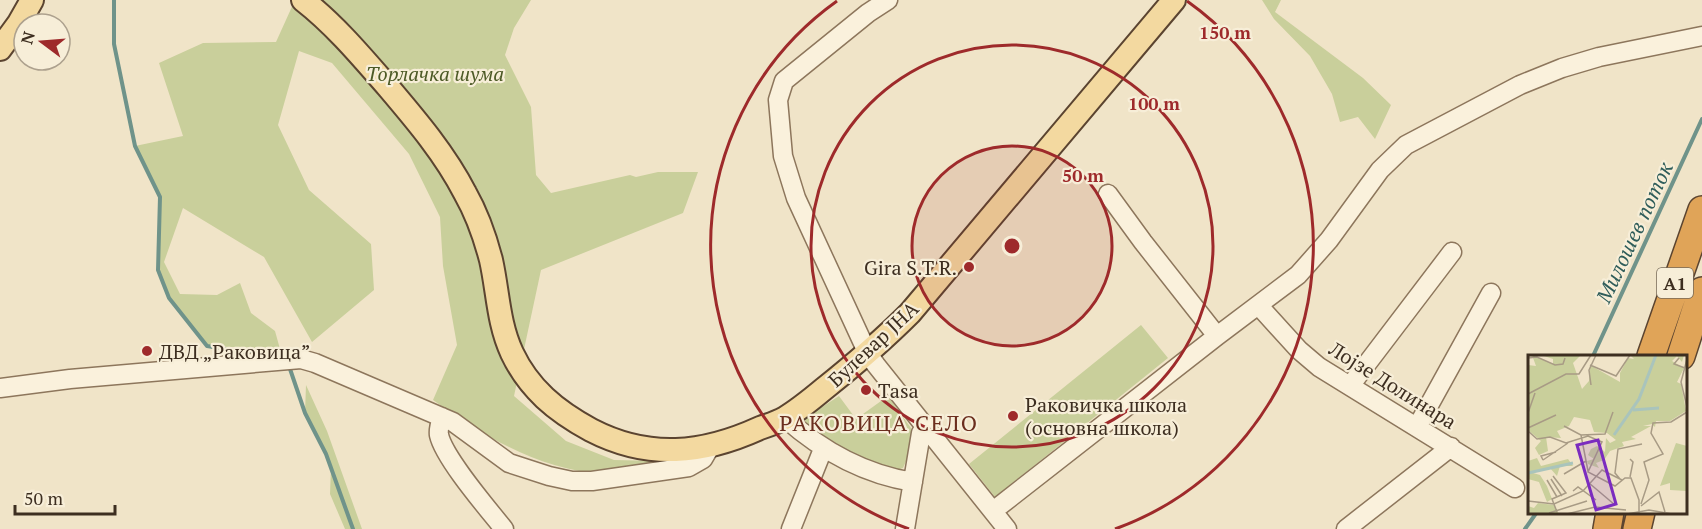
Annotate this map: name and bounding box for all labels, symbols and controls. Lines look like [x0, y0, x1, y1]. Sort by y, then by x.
north arrow [12, 12, 72, 72]
text: 150 m [1199, 20, 1251, 44]
text: N [15, 29, 40, 47]
park label: Торлачка шума [366, 60, 504, 87]
text: 100 m [1128, 91, 1180, 115]
water label: Милошев поток [1589, 157, 1679, 308]
text: 50 m [1062, 163, 1104, 187]
centre of rings [1002, 236, 1022, 256]
place label: Gira S.T.R. [864, 254, 957, 281]
marker: Gira S.T.R. [962, 260, 976, 274]
road number: A1 [1657, 268, 1693, 298]
street label: Булевар ЈНА [822, 295, 924, 393]
street label: Лојзе Долинара [1323, 335, 1462, 435]
place label: ДВД „Раковица” [159, 338, 311, 365]
marker: ДВД „Раковица” [140, 344, 154, 358]
inset map [1528, 355, 1687, 514]
place label: Tasa [878, 377, 919, 404]
marker: Tasa [859, 383, 873, 397]
place label: Раковичка школа (основна школа) [1025, 391, 1187, 441]
district label: РАКОВИЦА СЕЛО [779, 408, 979, 437]
marker: Раковичка школа (основна школа) [1006, 409, 1020, 423]
scale bar [15, 478, 116, 516]
text: 50 m [24, 486, 64, 510]

